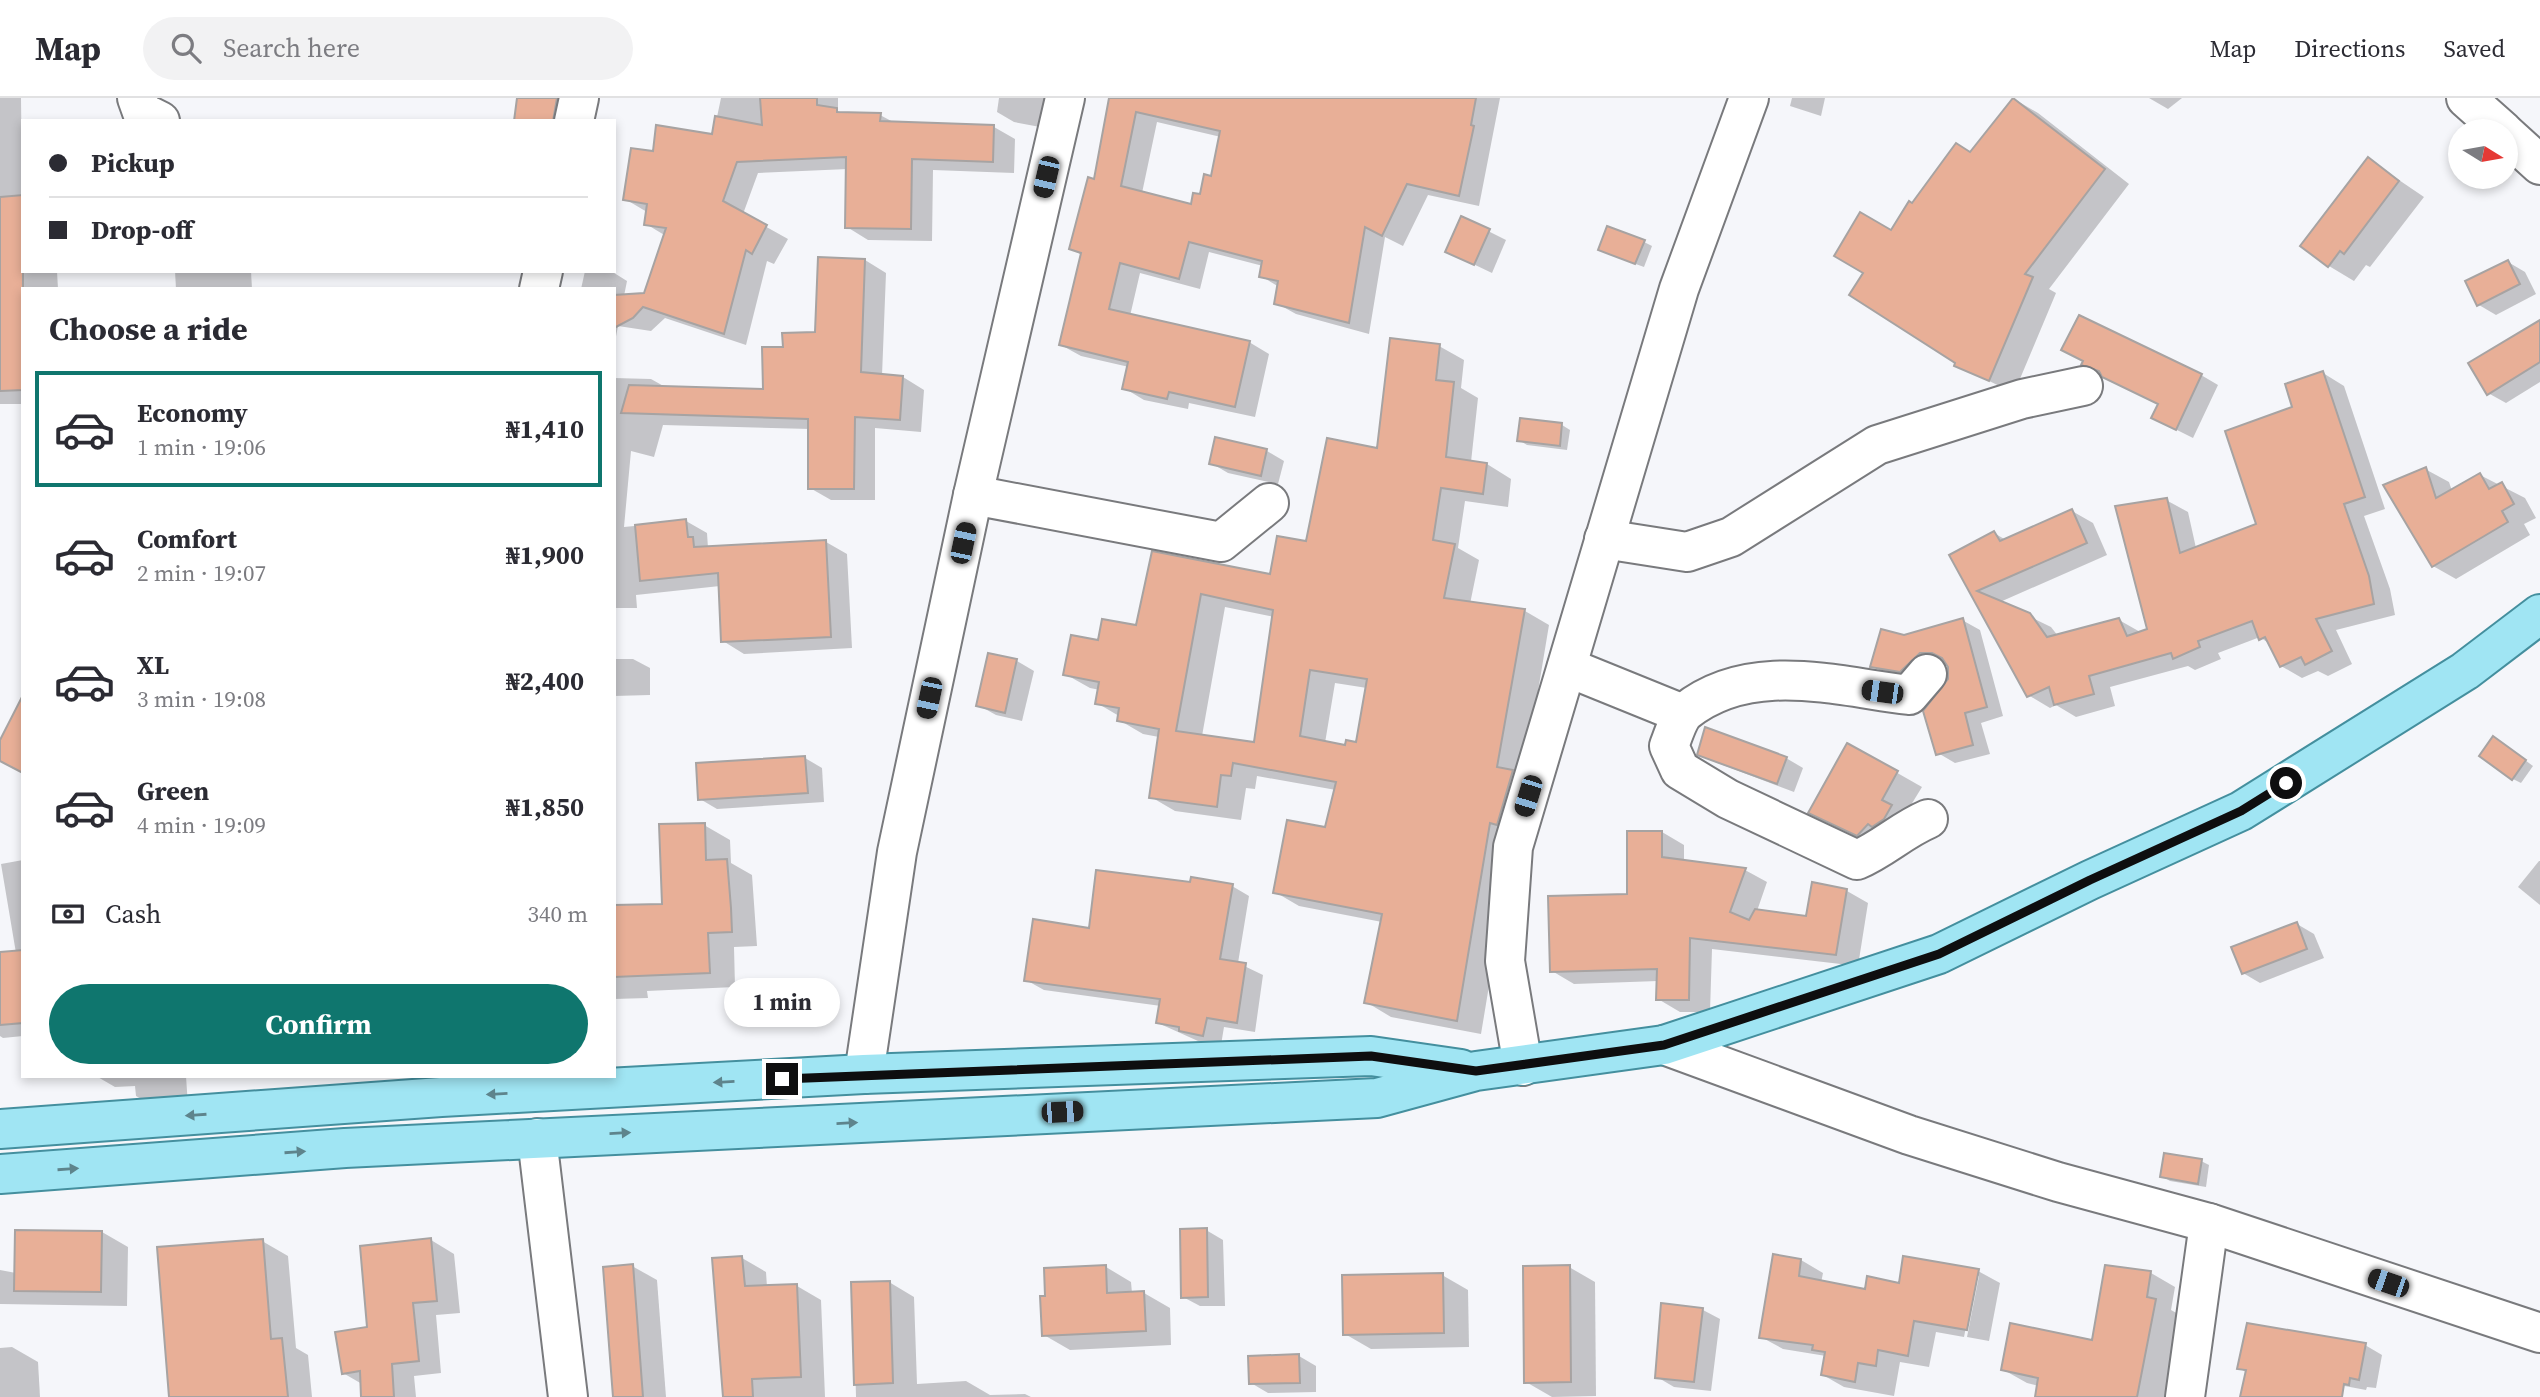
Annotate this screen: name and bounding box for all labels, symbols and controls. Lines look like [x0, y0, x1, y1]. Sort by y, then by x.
search box [143, 17, 633, 80]
text: Map [35, 26, 101, 71]
icon: search [167, 29, 205, 67]
text: Search here [223, 30, 360, 66]
text: Map [2209, 32, 2256, 65]
text: Directions [2294, 32, 2405, 65]
text: Saved [2443, 32, 2505, 65]
north arrow [2448, 119, 2518, 189]
map controls [2448, 119, 2518, 189]
text: Pickup [91, 145, 175, 181]
car [1032, 154, 1061, 200]
text: Drop-off [91, 212, 193, 248]
text: Choose a ride [49, 307, 248, 351]
text: Economy [137, 395, 248, 431]
icon: car [53, 398, 116, 461]
text: ₦1,410 [506, 411, 584, 447]
text: 1 min · 19:06 [137, 431, 266, 463]
car [949, 520, 978, 566]
text: Comfort [137, 521, 237, 557]
icon: car [53, 524, 116, 587]
text: ₦1,900 [506, 537, 584, 573]
text: 2 min · 19:07 [137, 557, 266, 589]
text: XL [137, 647, 169, 683]
icon: car [53, 650, 116, 713]
text: ₦2,400 [506, 663, 584, 699]
car [915, 675, 944, 721]
car [1860, 679, 1905, 705]
text: 3 min · 19:08 [137, 683, 266, 715]
route start [2270, 767, 2302, 799]
text: Green [137, 773, 209, 809]
car [1512, 773, 1545, 819]
icon: car [53, 776, 116, 839]
text: ₦1,850 [506, 789, 584, 825]
text: 4 min · 19:09 [137, 809, 266, 841]
icon: cash [49, 895, 87, 933]
text: Cash [105, 896, 161, 932]
text: 340 m [527, 898, 588, 930]
callout: 1 min [724, 978, 840, 1026]
button: Confirm [49, 984, 588, 1064]
text: 1 min [752, 986, 812, 1018]
route end [766, 1063, 798, 1095]
one-way arrow [713, 1077, 735, 1088]
one-way arrow [485, 1089, 507, 1100]
car [1041, 1100, 1084, 1124]
one-way arrow [185, 1110, 207, 1121]
one-way arrow [836, 1117, 858, 1128]
one-way arrow [609, 1128, 631, 1139]
one-way arrow [284, 1146, 306, 1157]
one-way arrow [57, 1163, 79, 1174]
car [2365, 1266, 2412, 1300]

